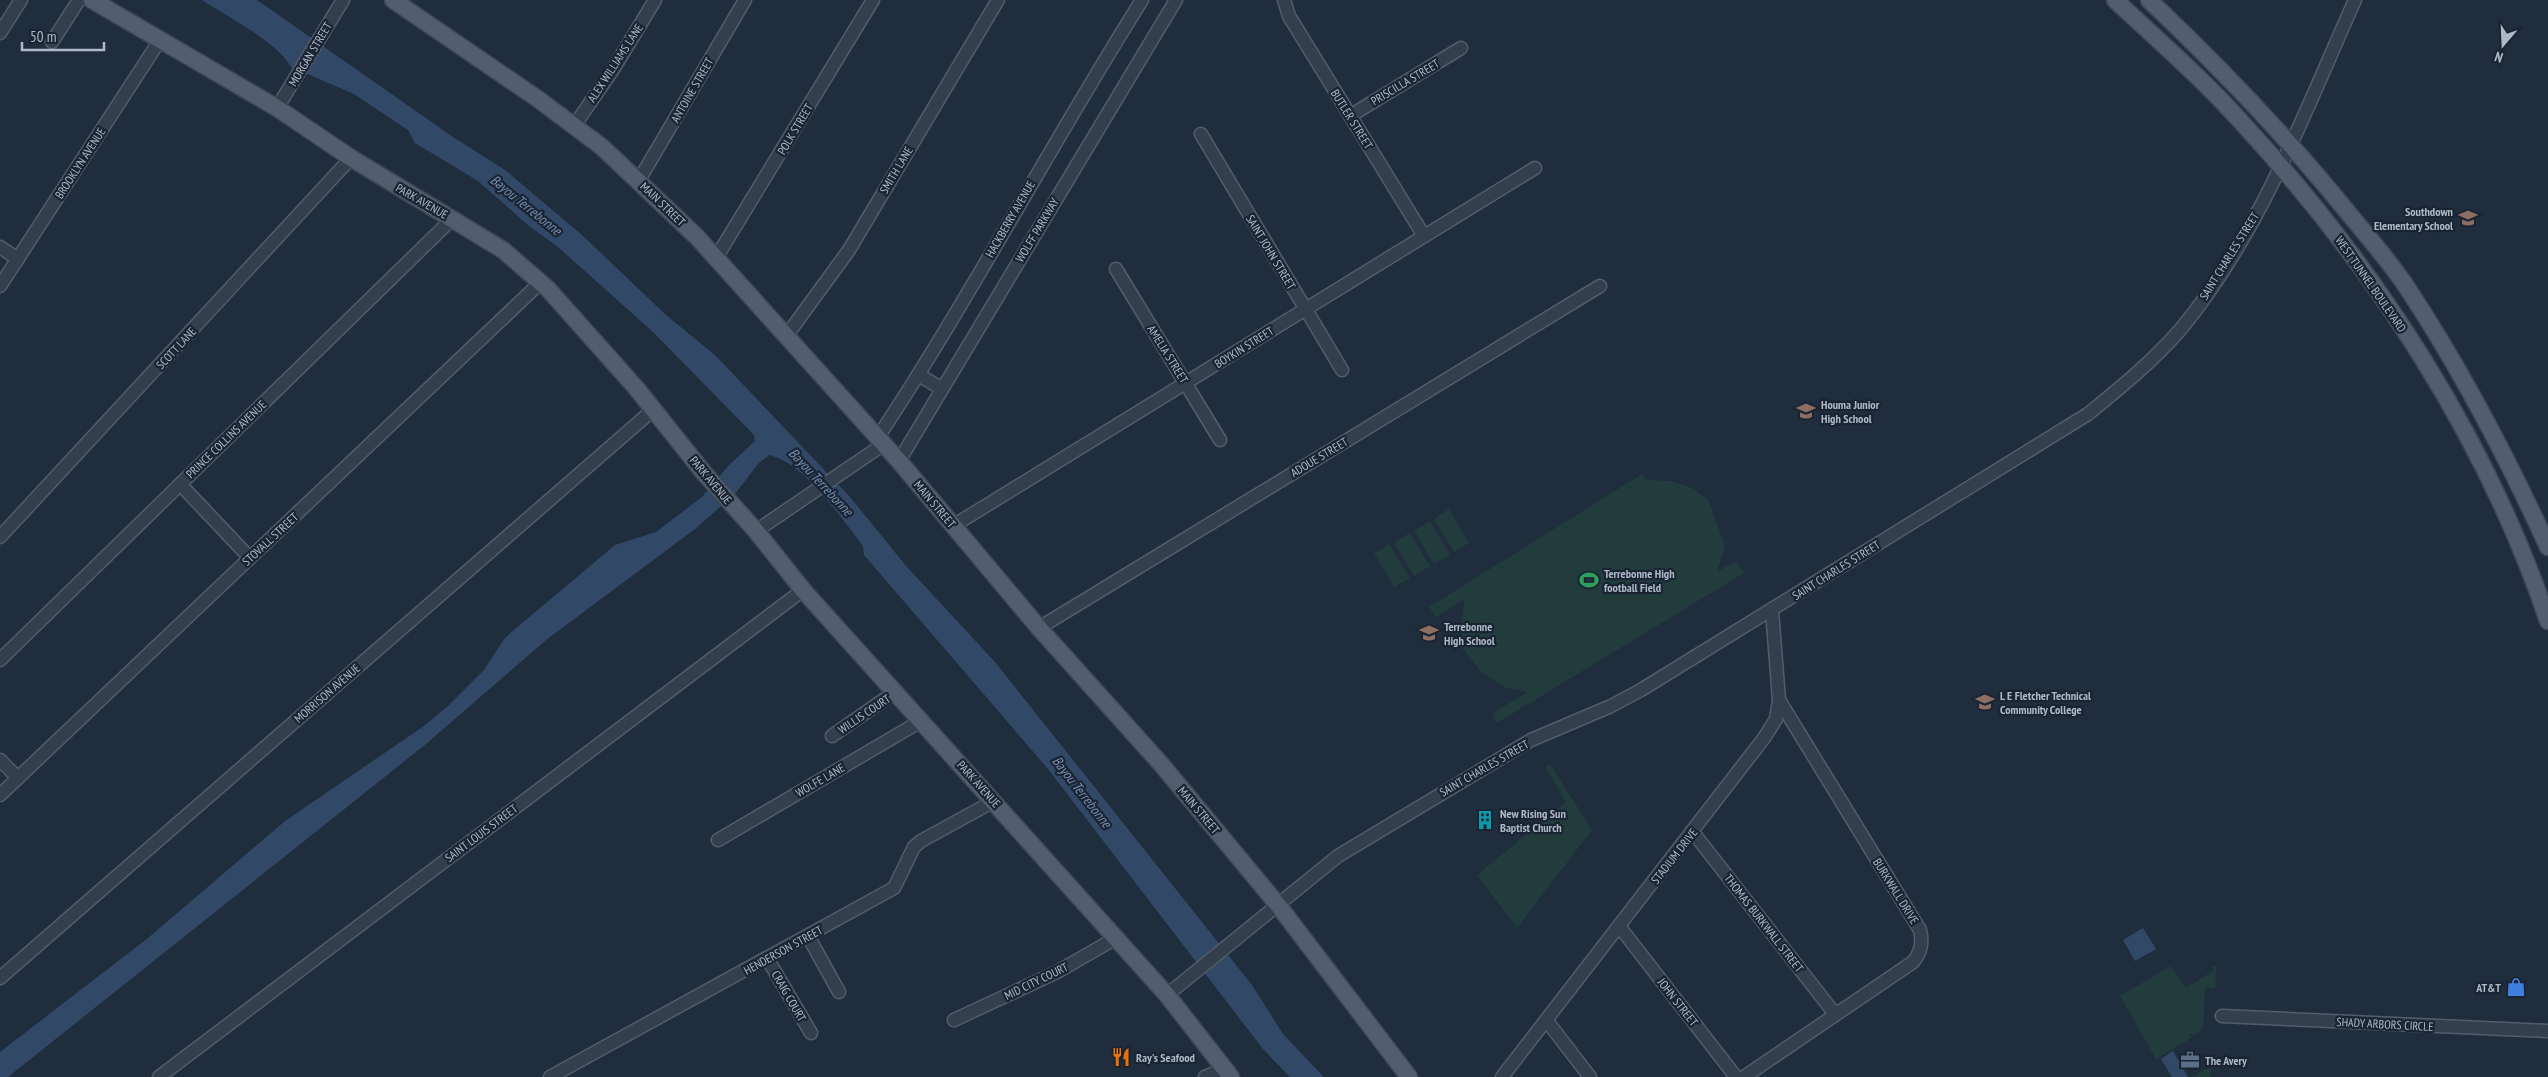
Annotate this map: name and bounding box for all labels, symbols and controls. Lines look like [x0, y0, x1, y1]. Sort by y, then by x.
street label: MORGAN STREET [285, 19, 335, 89]
scale bar [22, 20, 105, 52]
north arrow [2478, 20, 2528, 70]
street label: ALEX WILLIAMS LANE [584, 21, 646, 105]
text: 50 m [30, 27, 56, 46]
text: N [2492, 48, 2505, 67]
street label: ANTOINE STREET [667, 54, 717, 125]
street label: PRISCILLA STREET [1368, 55, 1442, 108]
street label: BUTLER STREET [1328, 86, 1377, 152]
street label: POLK STREET [774, 100, 816, 157]
street label: BROOKLYN AVENUE [51, 125, 109, 201]
street label: SMITH LANE [876, 144, 916, 196]
water label: Bayou Terrebonne [487, 171, 566, 240]
street label: HACKBERRY AVENUE [982, 178, 1038, 260]
street label: MAIN STREET [637, 179, 689, 230]
street label: PARK AVENUE [393, 180, 451, 222]
street label: WOLFF PARKWAY [1012, 195, 1062, 265]
place label: Southdown Elementary School [2374, 204, 2453, 233]
school or university icon: Southdown Elementary School [2457, 207, 2479, 229]
street label: SAINT CHARLES STREET [2196, 209, 2262, 303]
street label: SAINT JOHN STREET [1243, 212, 1299, 293]
street label: WEST TUNNEL BOULEVARD [2332, 233, 2410, 335]
street label: AMELIA STREET [1144, 322, 1192, 386]
street label: BOYKIN STREET [1212, 323, 1277, 371]
street label: SCOTT LANE [153, 324, 199, 372]
street label: PRINCE COLLINS AVENUE [183, 397, 269, 481]
place label: Houma Junior High School [1821, 397, 1880, 426]
school or university icon: Houma Junior High School [1795, 400, 1817, 422]
street label: ADOUE STREET [1288, 434, 1351, 480]
water label: Bayou Terrebonne [785, 444, 858, 521]
street label: PARK AVENUE [687, 453, 735, 507]
street label: MAIN STREET [911, 477, 959, 531]
street label: STOVALL STREET [239, 509, 302, 569]
street label: SAINT CHARLES STREET [1789, 537, 1883, 603]
place label: Terrebonne High football Field [1604, 566, 1675, 595]
sports icon: Terrebonne High football Field [1578, 569, 1600, 591]
place label: Terrebonne High School [1444, 619, 1495, 648]
school or university icon: Terrebonne High School [1418, 622, 1440, 644]
street label: MORRISON AVENUE [291, 660, 363, 726]
place label: L E Fletcher Technical Community College [2000, 688, 2091, 717]
street label: WILLIS COURT [835, 691, 894, 737]
school or university icon: L E Fletcher Technical Community College [1974, 691, 1996, 713]
street label: SAINT CHARLES STREET [1437, 736, 1532, 800]
water label: Bayou Terrebonne [1048, 752, 1116, 833]
street label: PARK AVENUE [954, 757, 1004, 811]
street label: WOLFE LANE [793, 760, 847, 800]
street label: MAIN STREET [1175, 783, 1223, 837]
street label: SAINT LOUIS STREET [442, 800, 521, 865]
place label: New Rising Sun Baptist Church [1500, 806, 1566, 835]
building icon: New Rising Sun Baptist Church [1474, 809, 1496, 831]
street label: STADIUM DRIVE [1648, 825, 1700, 887]
street label: BURKWALL DRIVE [1870, 855, 1922, 927]
street label: THOMAS BURKWALL STREET [1721, 871, 1807, 976]
street label: HENDERSON STREET [741, 922, 826, 978]
street label: MID CITY COURT [1002, 959, 1071, 1003]
street label: CRAIG COURT [768, 968, 810, 1025]
street label: JOHN STREET [1654, 974, 1702, 1030]
shop icon: AT&T [2505, 976, 2527, 998]
place label: AT&T [2475, 980, 2501, 995]
street label: SHADY ARBORS CIRCLE [2336, 1014, 2434, 1034]
restaurant icon: Ray's Seafood [1110, 1046, 1132, 1068]
office icon: The Avery [2179, 1049, 2201, 1071]
place label: Ray's Seafood [1136, 1050, 1195, 1065]
place label: The Avery [2205, 1053, 2247, 1068]

